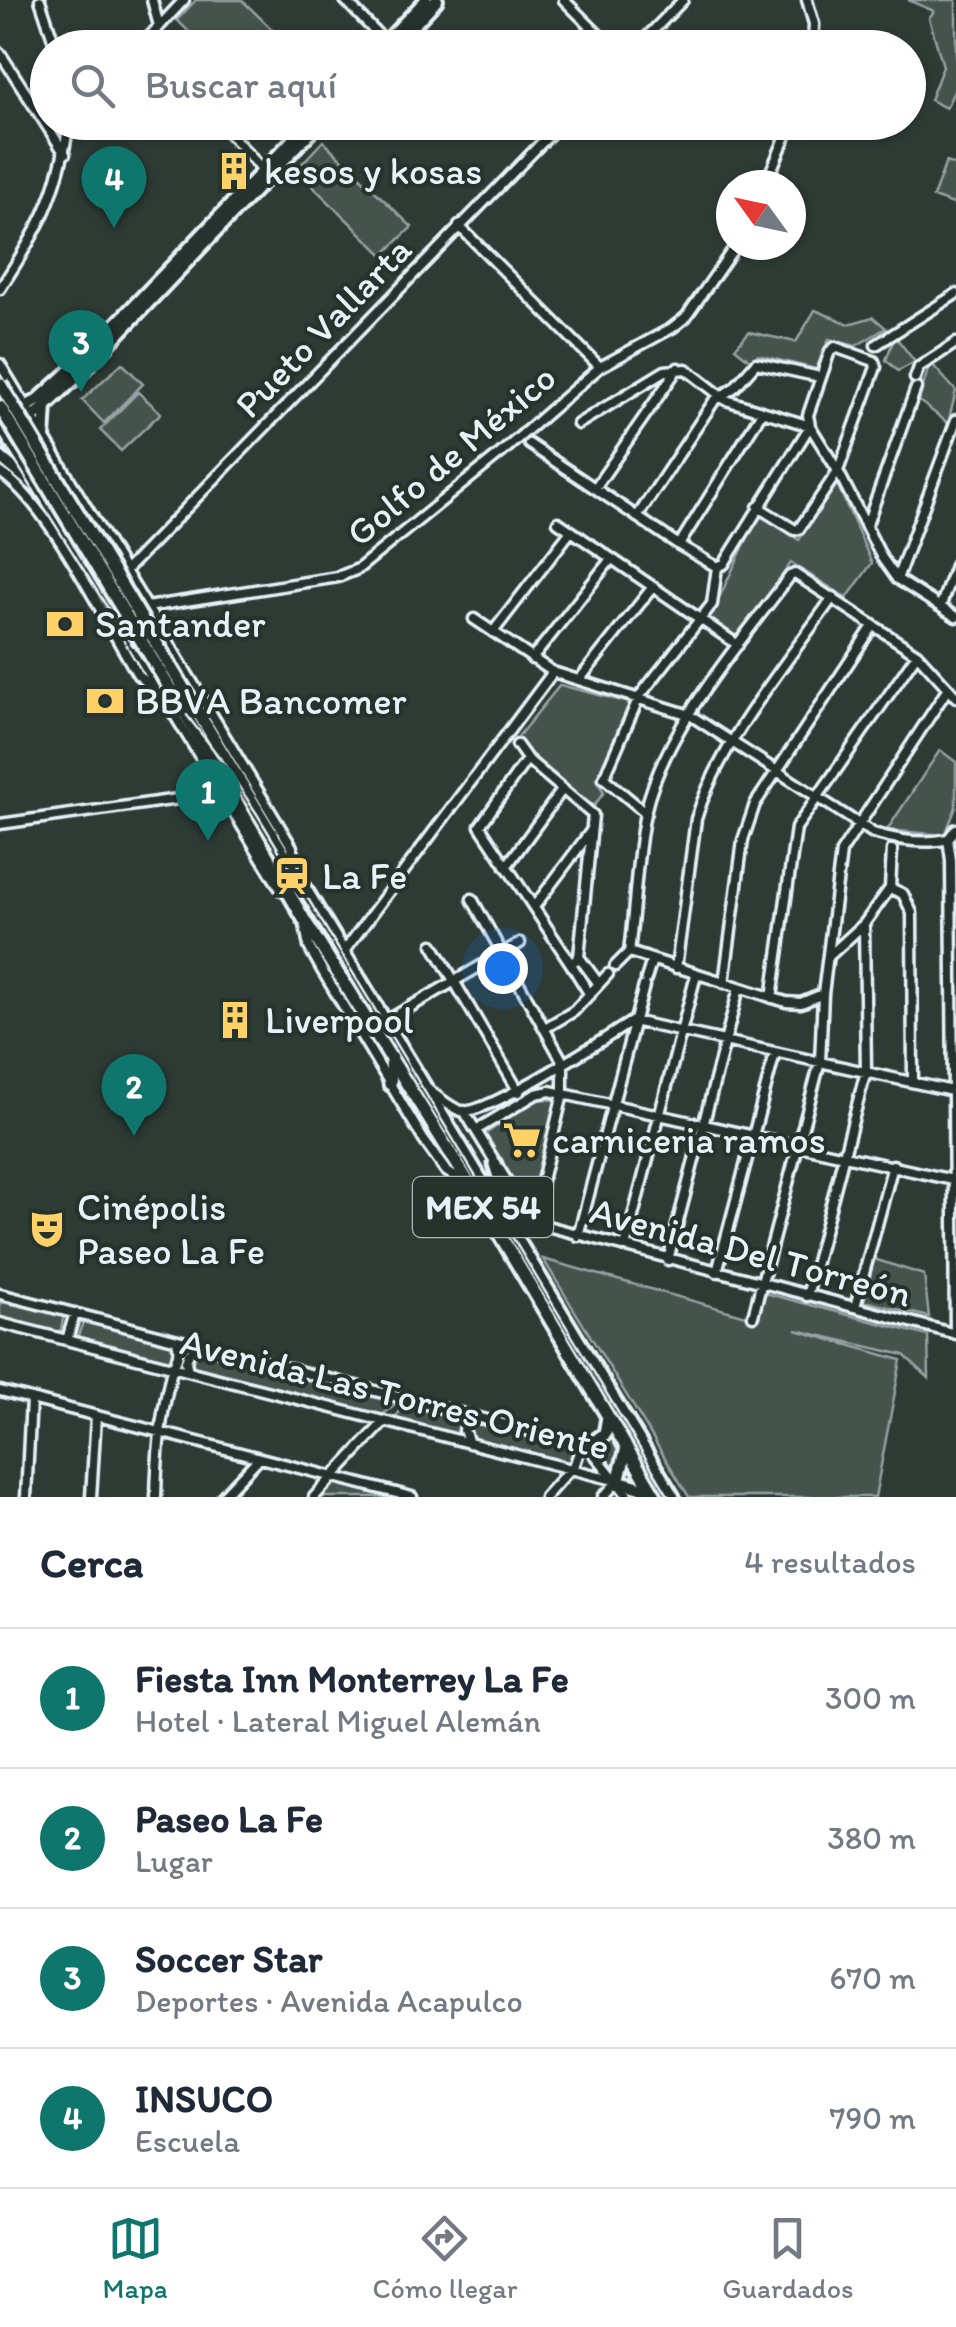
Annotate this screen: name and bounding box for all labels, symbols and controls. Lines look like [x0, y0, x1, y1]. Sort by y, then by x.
search box [30, 30, 926, 140]
icon: search [65, 58, 120, 113]
text: Buscar aquí [145, 62, 337, 108]
pin: 4 [82, 146, 146, 228]
place label: kesos y kosas [264, 148, 482, 194]
building icon: kesos y kosas [213, 150, 255, 192]
north arrow [716, 170, 806, 260]
street label: Pueto Vallarta [225, 227, 421, 427]
pin: 3 [48, 310, 114, 392]
street label: Golfo de México [337, 354, 565, 556]
place label: Santander [95, 601, 266, 647]
bank icon: Santander [44, 603, 86, 645]
place label: BBVA Bancomer [135, 678, 407, 724]
bank icon: BBVA Bancomer [84, 680, 126, 722]
pin: 1 [176, 758, 240, 841]
place label: La Fe [322, 853, 407, 899]
station icon: La Fe [271, 855, 313, 897]
your location [477, 943, 528, 994]
place label: Liverpool [265, 997, 414, 1043]
building icon: Liverpool [214, 999, 256, 1041]
pin: 2 [102, 1054, 166, 1136]
place label: carniceria ramos [552, 1117, 826, 1163]
supermarket icon: carniceria ramos [501, 1119, 543, 1161]
road number: MEX 54 [413, 1177, 553, 1237]
place label: Cinépolis Paseo La Fe [77, 1184, 265, 1274]
street label: Avenida Del Torreón [586, 1187, 916, 1317]
theatre icon: Cinépolis Paseo La Fe [26, 1208, 68, 1250]
street label: Avenida Las Torres Oriente [176, 1318, 614, 1470]
text: Cerca [40, 1537, 144, 1588]
text: 4 resultados [744, 1543, 916, 1581]
text: Fiesta Inn Monterrey La Fe [135, 1656, 569, 1702]
text: 1 [65, 1679, 80, 1717]
text: 300 m [825, 1679, 916, 1717]
text: Hotel · Lateral Miguel Alemán [135, 1702, 541, 1740]
text: Paseo La Fe [135, 1796, 323, 1842]
text: 2 [64, 1819, 81, 1857]
text: 380 m [827, 1819, 916, 1857]
text: Lugar [135, 1842, 213, 1880]
text: Soccer Star [135, 1936, 322, 1982]
text: 3 [64, 1959, 81, 1997]
text: 670 m [829, 1959, 916, 1997]
text: Deportes · Avenida Acapulco [135, 1982, 523, 2020]
text: INSUCO [135, 2076, 273, 2122]
text: 4 [63, 2099, 82, 2137]
text: 790 m [830, 2099, 916, 2137]
text: Escuela [135, 2122, 240, 2160]
tab: Mapa [102, 2211, 168, 2305]
tab: Cómo llegar [372, 2211, 517, 2305]
tab: Guardados [722, 2211, 854, 2305]

